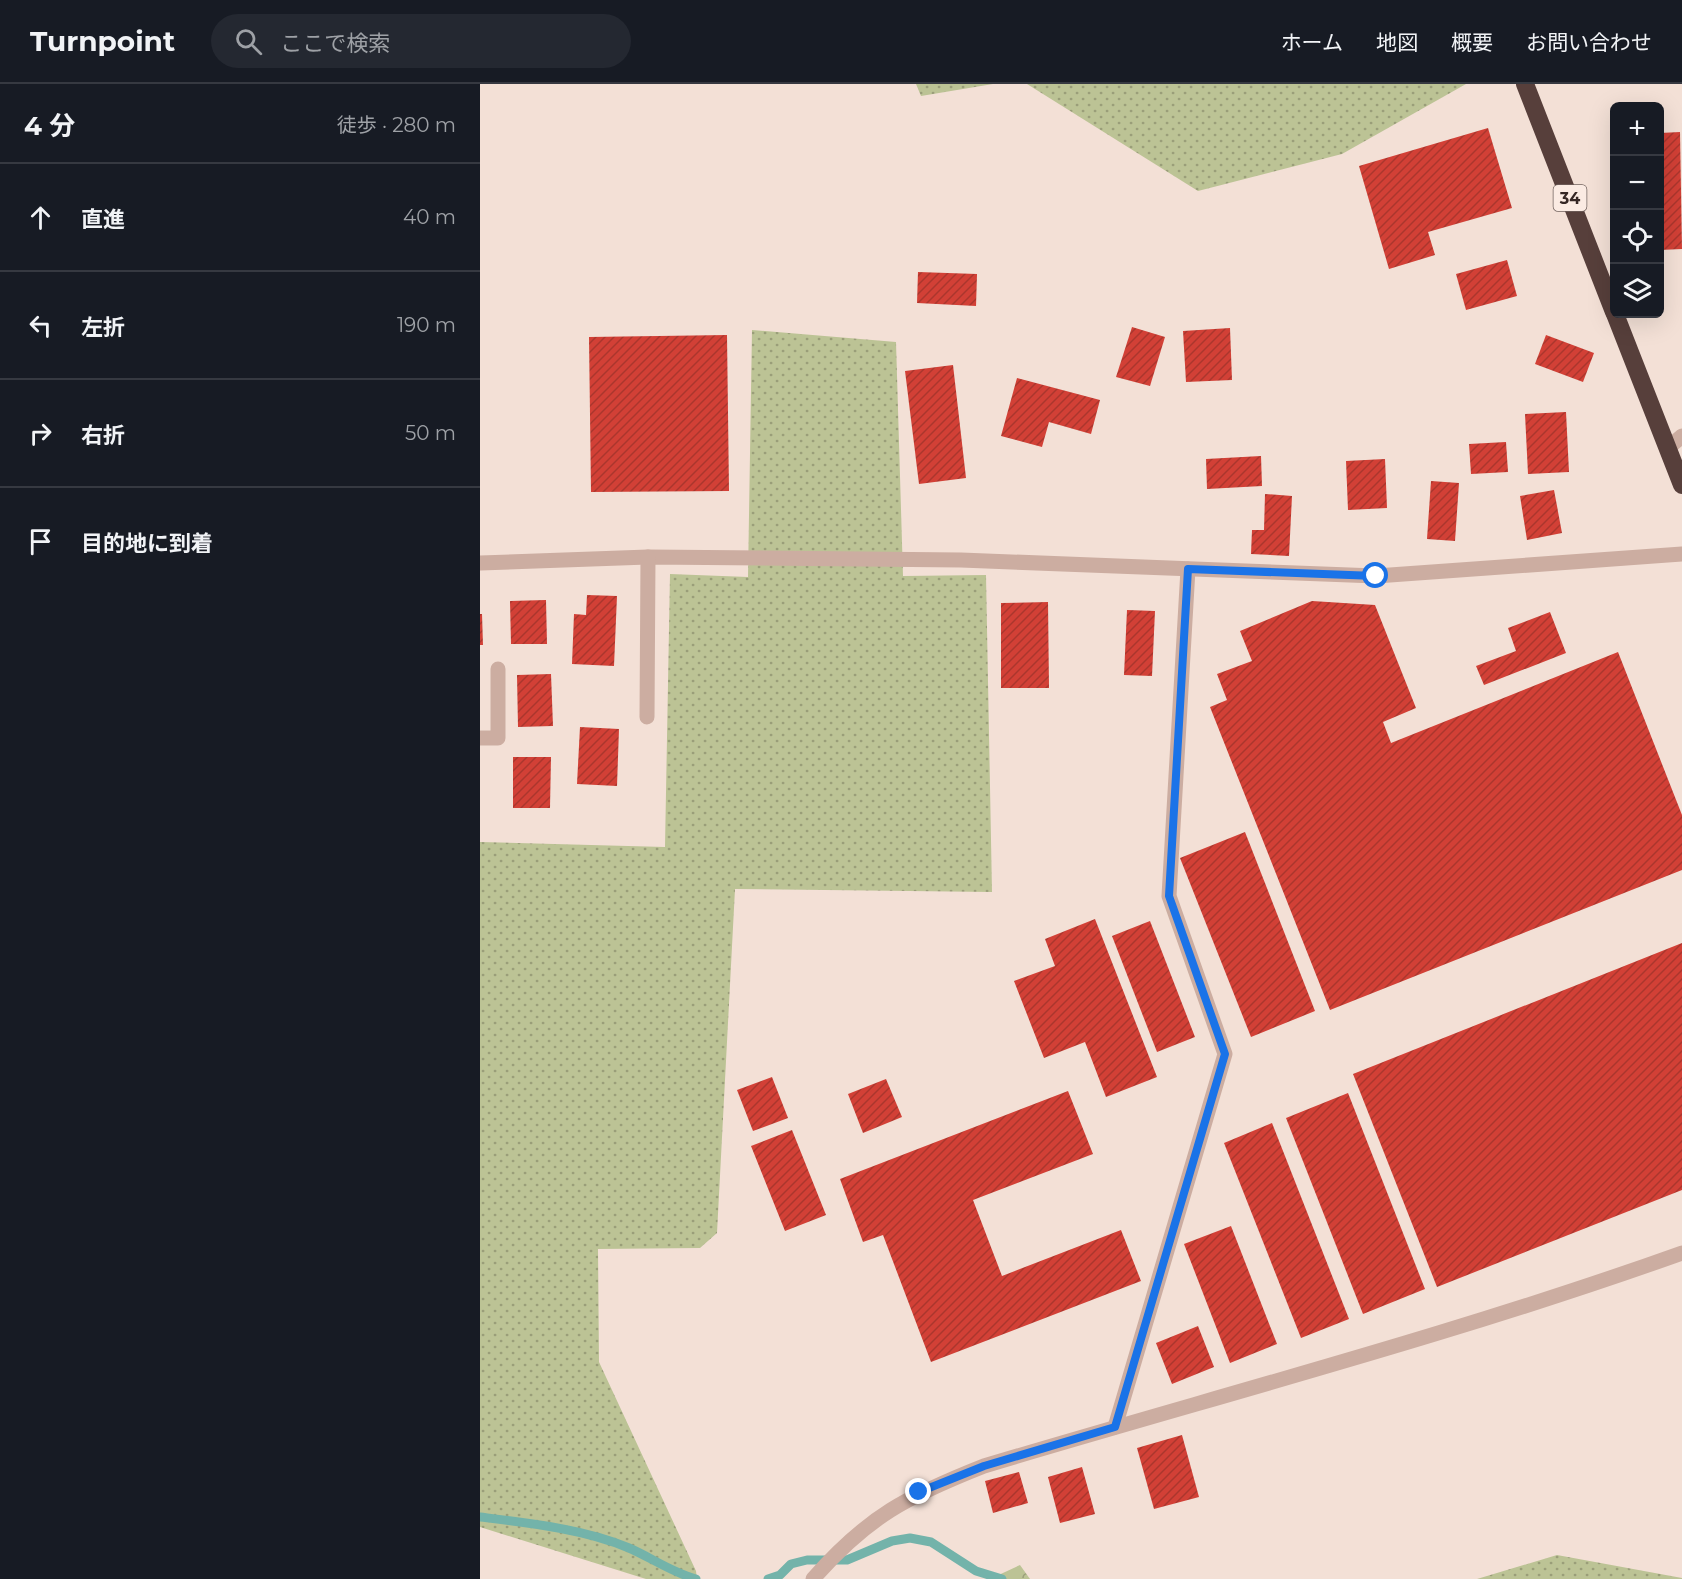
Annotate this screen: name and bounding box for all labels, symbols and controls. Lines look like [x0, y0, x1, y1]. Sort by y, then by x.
search box [211, 14, 631, 68]
text: Turnpoint [30, 24, 175, 58]
icon: search [232, 25, 265, 58]
text: ここで検索 [280, 30, 390, 57]
text: ホーム [1281, 30, 1343, 55]
text: 地図 [1376, 30, 1418, 55]
text: 概要 [1451, 30, 1493, 55]
text: お問い合わせ [1526, 30, 1652, 55]
map controls [1610, 102, 1664, 318]
button: + [1610, 102, 1664, 156]
text: 4 分 [24, 110, 75, 142]
text: 徒歩 · 280 m [337, 113, 456, 137]
button: − [1610, 156, 1664, 210]
road number: 34 [1554, 185, 1586, 211]
icon: ahead [24, 201, 57, 234]
text: 40 m [403, 205, 456, 229]
text: 直進 [81, 206, 125, 233]
button: locate [1610, 210, 1664, 264]
button: layers [1610, 264, 1664, 318]
icon: left [24, 309, 57, 342]
text: 190 m [397, 313, 456, 337]
text: 左折 [81, 314, 125, 341]
icon: right [24, 417, 57, 450]
text: 50 m [405, 421, 456, 445]
text: 右折 [81, 422, 125, 449]
icon: arrive [24, 525, 57, 558]
text: 目的地に到着 [81, 530, 213, 557]
route start [1362, 562, 1388, 588]
route end [905, 1478, 931, 1504]

